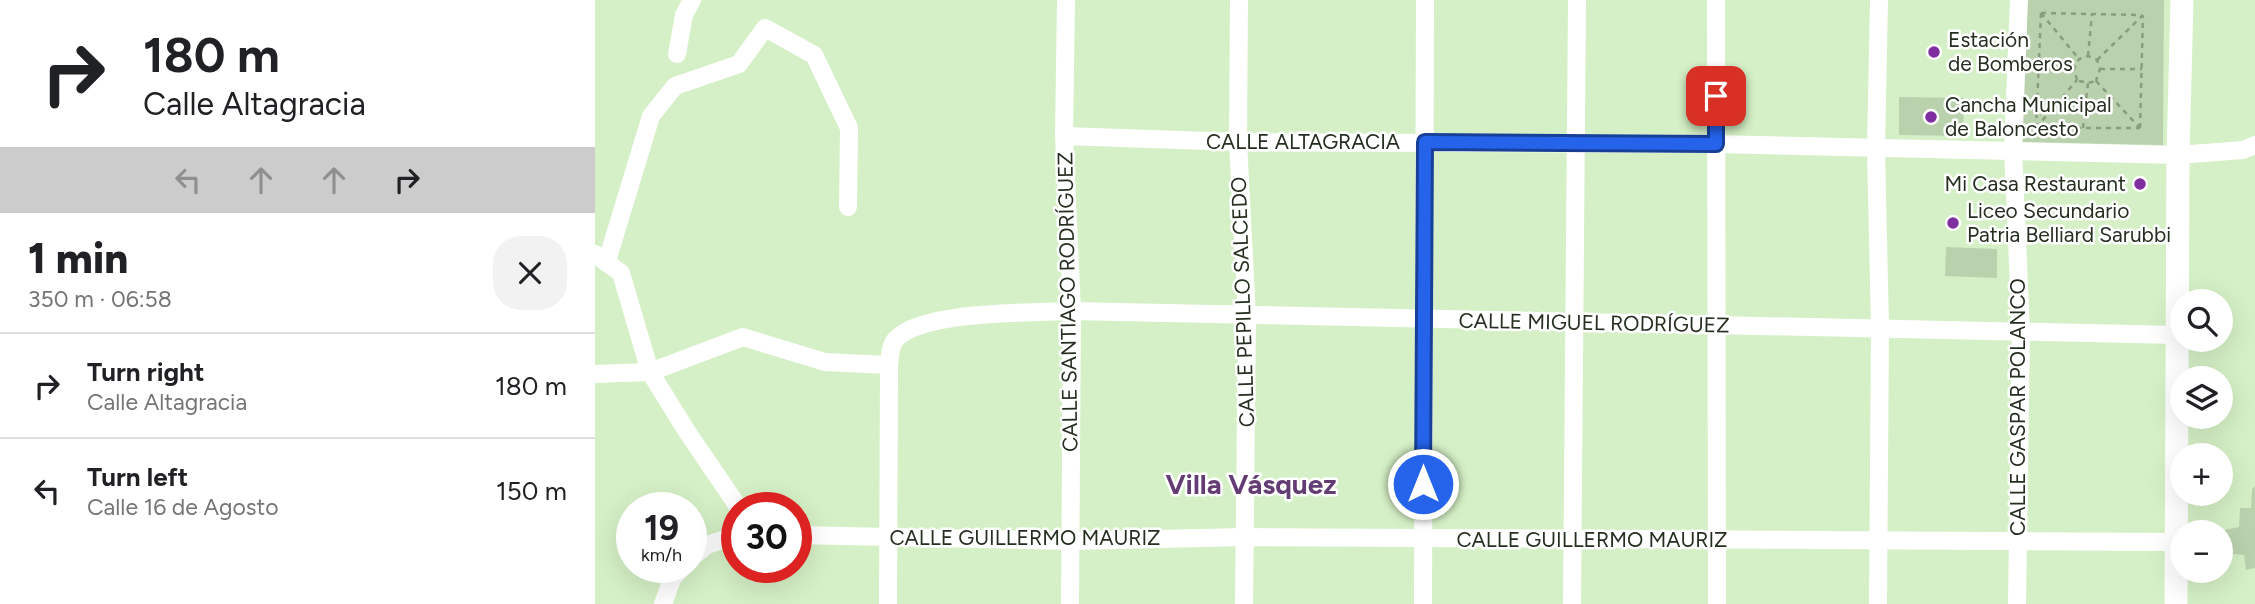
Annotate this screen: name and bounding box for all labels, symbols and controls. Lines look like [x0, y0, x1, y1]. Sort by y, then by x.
text: 180 m [143, 25, 280, 84]
place label: Estación de Bomberos [1948, 27, 2073, 76]
icon: right [28, 28, 119, 119]
marker: Estación de Bomberos [1926, 44, 1942, 60]
pin [1686, 66, 1746, 126]
icon: arrive [1697, 77, 1735, 115]
text: Calle Altagracia [143, 85, 366, 123]
place label: Cancha Municipal de Baloncesto [1945, 92, 2112, 141]
marker: Cancha Municipal de Baloncesto [1923, 109, 1939, 125]
street label: CALLE ALTAGRACIA [1206, 129, 1400, 154]
street label: CALLE SANTIAGO RODRÍGUEZ [1052, 152, 1083, 452]
icon: left [169, 161, 207, 199]
icon: ahead [242, 161, 280, 199]
icon: ahead [315, 161, 353, 199]
icon: right [388, 161, 426, 199]
place label: Mi Casa Restaurant [1944, 171, 2126, 196]
street label: CALLE PEPILLO SALCEDO [1226, 176, 1259, 428]
marker: Mi Casa Restaurant [2132, 176, 2148, 192]
place label: Liceo Secundario Patria Belliard Sarubbi [1967, 198, 2171, 247]
marker: Liceo Secundario Patria Belliard Sarubbi [1945, 215, 1961, 231]
text: 1 min [28, 233, 128, 284]
button: close [493, 236, 567, 310]
street label: CALLE GASPAR POLANCO [2005, 278, 2030, 536]
text: 350 m · 06:58 [28, 285, 172, 313]
map controls [2170, 289, 2233, 583]
button: search [2170, 289, 2233, 352]
street label: CALLE MIGUEL RODRÍGUEZ [1458, 308, 1730, 337]
text: Turn right [87, 356, 204, 388]
button: layers [2170, 366, 2233, 429]
icon: right [28, 367, 66, 405]
text: 180 m [495, 370, 567, 402]
text: Calle Altagracia [87, 388, 247, 416]
button: + [2170, 443, 2233, 506]
position arrow [1386, 447, 1460, 521]
text: Turn left [87, 461, 188, 493]
district label: Villa Vásquez [1165, 467, 1337, 501]
icon: left [28, 472, 66, 510]
text: 150 m [496, 475, 567, 507]
speed limit sign: 30 [721, 492, 812, 583]
text: Calle 16 de Agosto [87, 493, 279, 521]
text: 19 [644, 507, 679, 549]
button: − [2170, 520, 2233, 583]
street label: CALLE GUILLERMO MAURIZ [889, 525, 1161, 550]
street label: CALLE GUILLERMO MAURIZ [1456, 527, 1728, 552]
text: km/h [641, 544, 682, 566]

